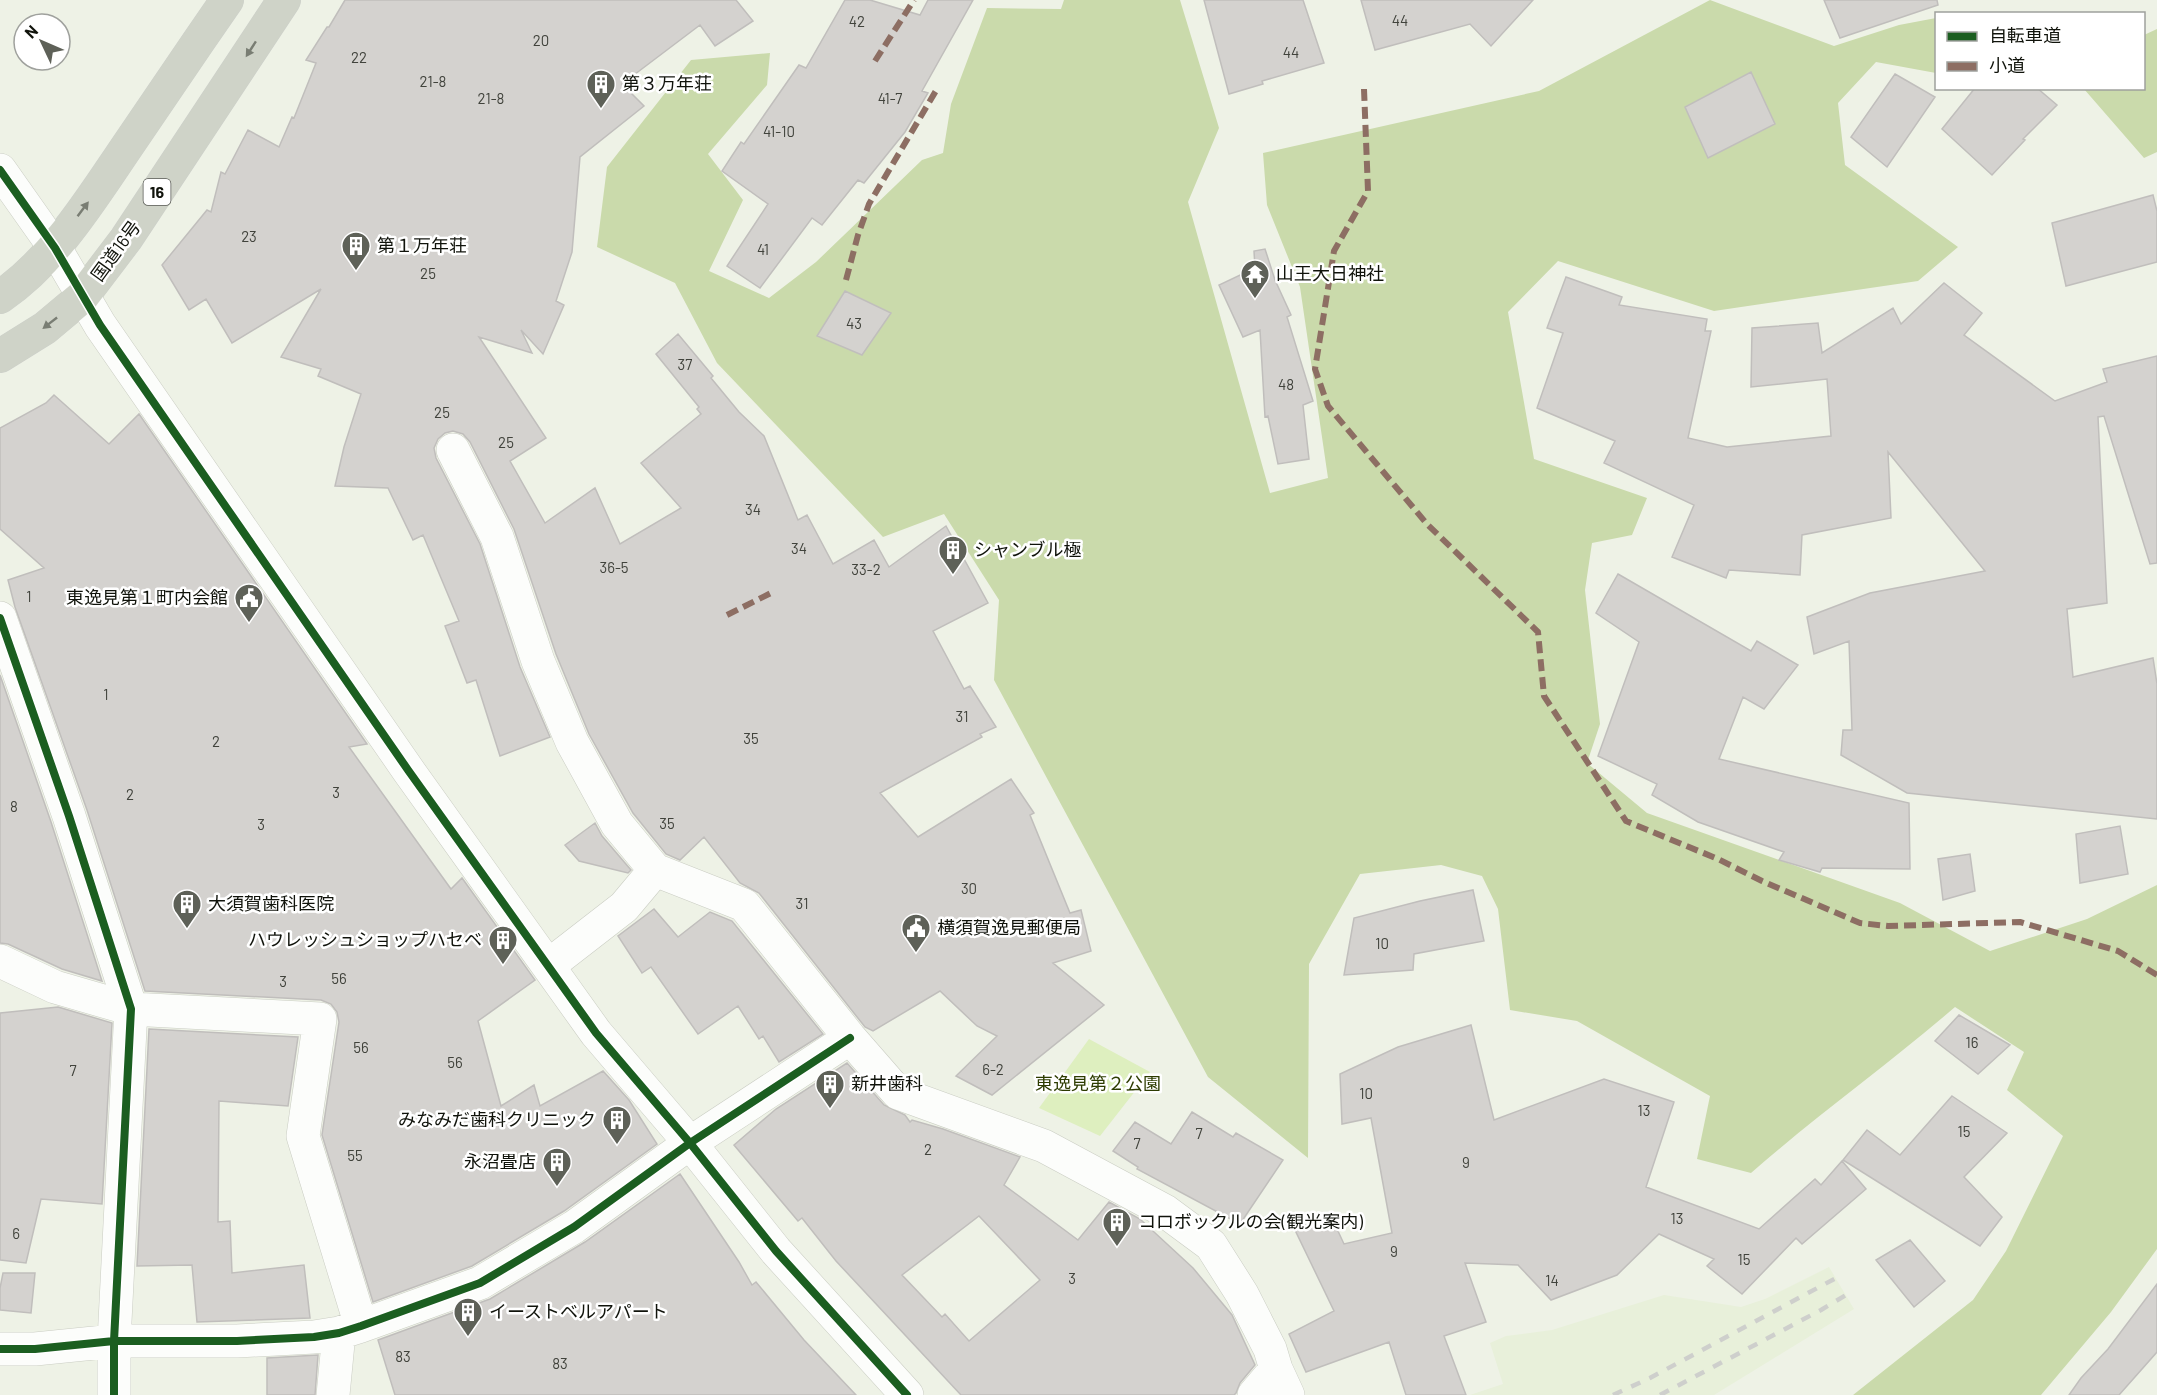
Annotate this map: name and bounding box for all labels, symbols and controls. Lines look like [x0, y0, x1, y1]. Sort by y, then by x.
house number: 44 [1392, 11, 1408, 29]
north arrow [12, 12, 72, 72]
house number: 42 [849, 12, 865, 30]
legend [1935, 12, 2145, 90]
text: N [20, 21, 41, 42]
text: 自転車道 [1989, 24, 2061, 46]
house number: 20 [533, 31, 549, 49]
one-way arrow [246, 41, 257, 57]
house number: 44 [1283, 43, 1299, 61]
house number: 22 [351, 48, 367, 66]
text: 小道 [1989, 54, 2025, 76]
building icon: 第３万年荘 [585, 68, 617, 110]
house number: 21-8 [420, 72, 446, 90]
place label: 第３万年荘 [622, 72, 712, 94]
house number: 21-8 [478, 89, 504, 107]
house number: 41-7 [878, 89, 902, 107]
house number: 41-10 [763, 122, 795, 140]
road number: 16 [144, 179, 170, 205]
one-way arrow [77, 202, 89, 218]
street label: 国道16号 [86, 216, 145, 285]
house number: 23 [241, 227, 257, 245]
building icon: 第１万年荘 [340, 230, 372, 272]
place label: 第１万年荘 [377, 234, 467, 256]
house number: 41 [757, 240, 769, 258]
temple icon: 山王大日神社 [1239, 258, 1271, 300]
place label: 山王大日神社 [1276, 262, 1384, 284]
house number: 25 [420, 264, 436, 282]
house number: 43 [846, 314, 862, 332]
one-way arrow [42, 317, 58, 330]
house number: 37 [678, 355, 692, 373]
house number: 48 [1278, 375, 1294, 393]
house number: 25 [434, 403, 450, 421]
house number: 25 [498, 433, 514, 451]
house number: 34 [745, 500, 761, 518]
building icon: シャンブル極 [937, 534, 969, 576]
place label: シャンブル極 [974, 538, 1081, 560]
house number: 34 [791, 539, 807, 557]
house number: 36-5 [599, 558, 629, 576]
house number: 33-2 [851, 560, 881, 578]
public building icon: 東逸見第１町内会館 [233, 582, 265, 624]
place label: 東逸見第１町内会館 [66, 586, 228, 608]
house number: 1 [26, 587, 32, 605]
house number: 1 [103, 685, 109, 703]
house number: 31 [956, 707, 968, 725]
house number: 35 [743, 729, 759, 747]
house number: 2 [212, 732, 220, 750]
house number: 3 [332, 783, 340, 801]
house number: 2 [126, 785, 134, 803]
house number: 8 [10, 797, 18, 815]
house number: 35 [659, 814, 675, 832]
house number: 3 [257, 815, 265, 833]
house number: 30 [961, 879, 977, 897]
building icon: 大須賀歯科医院 [171, 888, 203, 930]
place label: 大須賀歯科医院 [208, 892, 334, 914]
house number: 31 [796, 894, 808, 912]
public building icon: 横須賀逸見郵便局 [900, 912, 932, 954]
place label: 横須賀逸見郵便局 [937, 916, 1081, 938]
building icon: ハウレッシュショップハセベ [487, 924, 519, 966]
place label: ハウレッシュショップハセベ [248, 928, 482, 950]
house number: 10 [1375, 934, 1389, 952]
house number: 56 [331, 969, 347, 987]
house number: 3 [279, 972, 287, 990]
house number: 16 [1966, 1033, 1978, 1051]
house number: 56 [353, 1038, 369, 1056]
house number: 56 [447, 1053, 463, 1071]
house number: 6-2 [982, 1060, 1004, 1078]
house number: 7 [69, 1061, 77, 1079]
building icon: 新井歯科 [814, 1068, 846, 1110]
place label: 新井歯科 [851, 1072, 923, 1094]
park label: 東逸見第２公園 [1035, 1072, 1161, 1094]
house number: 10 [1359, 1084, 1373, 1102]
house number: 13 [1638, 1101, 1650, 1119]
building icon: みなみだ歯科クリニック [601, 1104, 633, 1146]
place label: みなみだ歯科クリニック [398, 1108, 596, 1130]
house number: 15 [1958, 1122, 1970, 1140]
house number: 7 [1195, 1124, 1203, 1142]
house number: 7 [1133, 1134, 1141, 1152]
house number: 2 [924, 1140, 932, 1158]
house number: 55 [347, 1146, 363, 1164]
building icon: 永沼畳店 [541, 1146, 573, 1188]
place label: 永沼畳店 [464, 1150, 536, 1172]
house number: 9 [1462, 1153, 1470, 1171]
building icon: コロボックルの会(観光案内) [1101, 1206, 1133, 1248]
house number: 13 [1671, 1209, 1683, 1227]
place label: コロボックルの会(観光案内) [1138, 1210, 1363, 1232]
house number: 6 [12, 1224, 20, 1242]
house number: 9 [1390, 1242, 1398, 1260]
house number: 15 [1738, 1250, 1750, 1268]
house number: 3 [1068, 1269, 1076, 1287]
house number: 14 [1545, 1271, 1559, 1289]
building icon: イーストベルアパート [452, 1296, 484, 1338]
place label: イーストベルアパート [489, 1300, 668, 1322]
house number: 83 [395, 1347, 411, 1365]
house number: 83 [552, 1354, 568, 1372]

